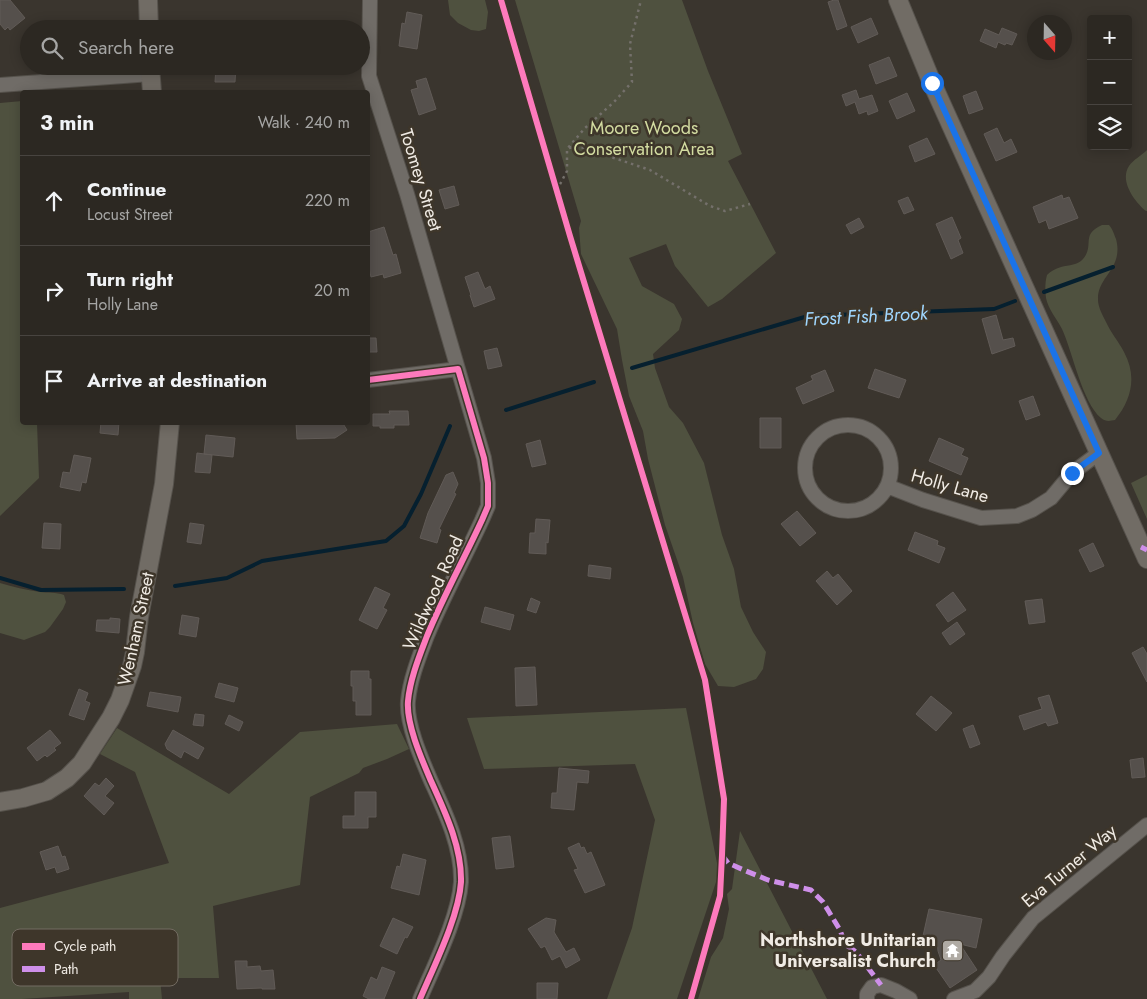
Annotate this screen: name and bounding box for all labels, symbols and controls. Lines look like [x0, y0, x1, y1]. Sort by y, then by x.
north arrow [1027, 15, 1072, 60]
map controls [1087, 15, 1132, 150]
button: + [1087, 15, 1132, 60]
search box [20, 20, 370, 75]
icon: search [38, 34, 66, 62]
text: Search here [78, 34, 174, 61]
button: − [1087, 60, 1132, 105]
route start [921, 72, 944, 95]
button: layers [1087, 105, 1132, 150]
text: 3 min [40, 108, 94, 138]
text: Walk · 240 m [258, 111, 350, 134]
park label: Moore Woods Conservation Area [574, 115, 714, 162]
street label: Toomey Street [393, 126, 449, 235]
text: Continue [87, 176, 166, 203]
icon: ahead [40, 187, 68, 215]
text: 220 m [305, 189, 350, 212]
text: Locust Street [87, 203, 172, 226]
text: Turn right [87, 266, 173, 293]
icon: right [40, 277, 68, 305]
text: 20 m [314, 279, 350, 302]
text: Holly Lane [87, 293, 158, 316]
water label: Frost Fish Brook [803, 299, 929, 333]
icon: arrive [40, 367, 68, 395]
text: Arrive at destination [87, 367, 267, 394]
route end [1061, 462, 1084, 485]
street label: Holly Lane [908, 463, 992, 509]
street label: Wildwood Road [396, 532, 470, 654]
street label: Wenham Street [111, 569, 161, 688]
street label: Eva Turner Way [1016, 818, 1122, 914]
place label: Northshore Unitarian Universalist Church [760, 927, 936, 974]
legend [12, 929, 178, 986]
text: Cycle path [54, 936, 116, 956]
temple icon: Northshore Unitarian Universalist Church [940, 938, 964, 962]
text: Path [54, 959, 79, 979]

